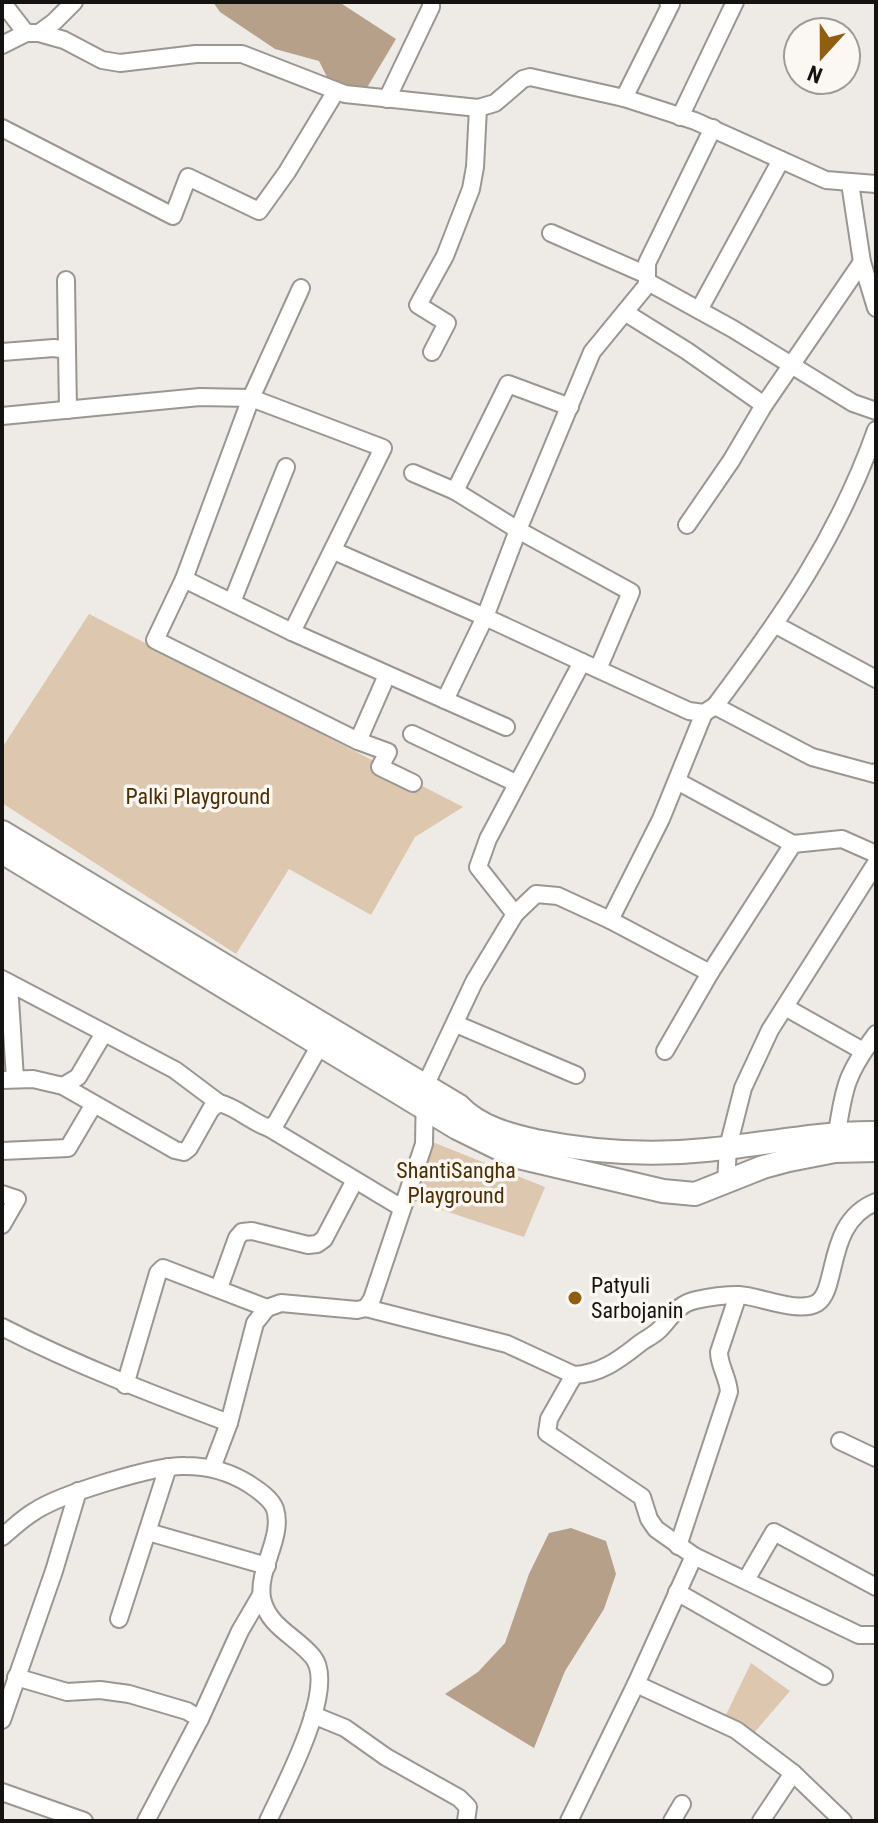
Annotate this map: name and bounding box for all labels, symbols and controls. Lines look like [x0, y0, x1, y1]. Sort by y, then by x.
north arrow [782, 16, 862, 96]
text: N [804, 60, 826, 88]
park label: Palki Playground [126, 784, 270, 809]
park label: ShantiSangha Playground [396, 1158, 516, 1208]
place label: Patyuli Sarbojanin [591, 1273, 683, 1323]
marker: Patyuli Sarbojanin [566, 1289, 584, 1307]

